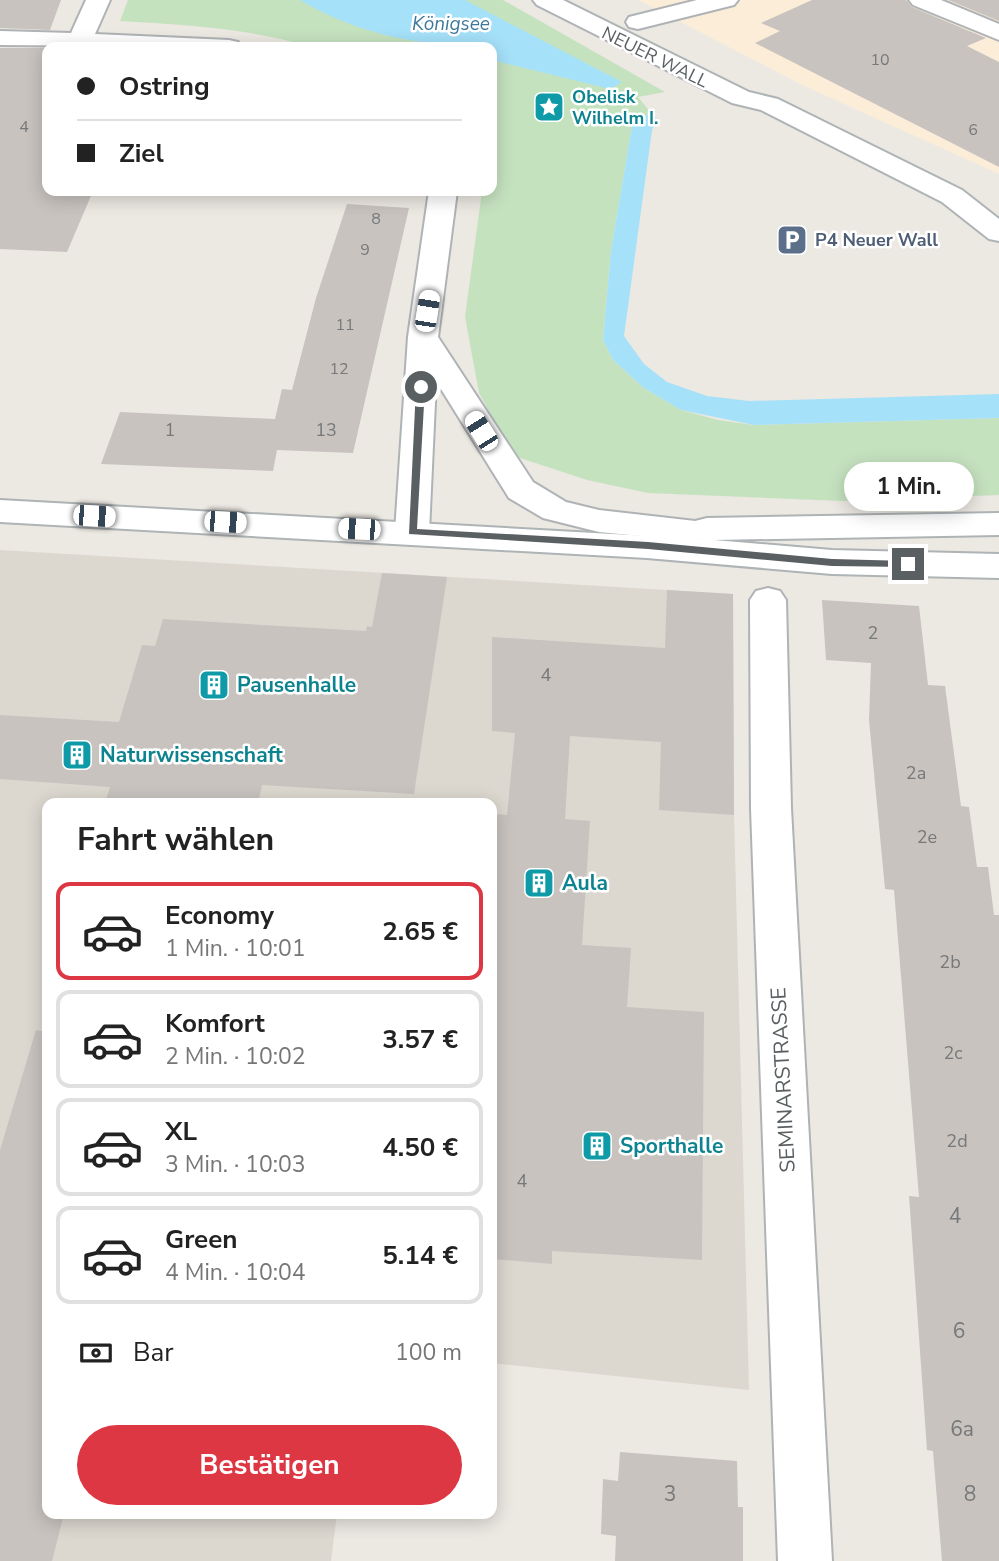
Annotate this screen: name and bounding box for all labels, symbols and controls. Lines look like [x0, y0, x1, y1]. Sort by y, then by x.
water label: Königsee [412, 11, 490, 37]
street label: NEUER WALL [598, 21, 712, 93]
house number: 10 [870, 49, 890, 71]
text: Ostring [119, 69, 210, 104]
place label: Obelisk Wilhelm I. [572, 85, 659, 130]
place icon: Obelisk Wilhelm I. [532, 90, 566, 124]
house number: 4 [19, 116, 29, 138]
house number: 6 [968, 119, 978, 141]
text: Ziel [119, 136, 164, 171]
house number: 8 [371, 208, 381, 230]
parking icon: P4 Neuer Wall [775, 223, 809, 257]
place label: P4 Neuer Wall [815, 228, 938, 252]
house number: 9 [360, 239, 370, 261]
car [414, 289, 441, 333]
house number: 11 [335, 314, 355, 336]
house number: 12 [329, 358, 349, 380]
route start [405, 371, 437, 403]
car [461, 408, 502, 454]
house number: 1 [165, 418, 175, 442]
house number: 13 [315, 418, 337, 442]
callout: 1 Min. [843, 462, 973, 512]
text: 1 Min. [877, 471, 942, 502]
car [73, 504, 116, 528]
car [204, 510, 247, 534]
car [338, 517, 381, 541]
route end [892, 548, 924, 580]
house number: 2 [868, 621, 878, 645]
house number: 4 [541, 663, 552, 687]
building icon: Pausenhalle [197, 668, 231, 702]
place label: Pausenhalle [237, 671, 356, 699]
building icon: Naturwissenschaft [60, 738, 94, 772]
place label: Naturwissenschaft [100, 741, 284, 769]
house number: 2a [906, 761, 926, 785]
text: Fahrt wählen [77, 818, 274, 861]
house number: 2e [917, 825, 937, 849]
building icon: Aula [522, 866, 556, 900]
place label: Aula [562, 869, 608, 897]
text: Economy [165, 898, 274, 933]
icon: car [81, 900, 144, 963]
text: 2.65 € [382, 914, 458, 949]
text: 1 Min. · 10:01 [165, 933, 306, 964]
house number: 2b [939, 950, 961, 974]
street label: SEMINARSTRASSE [764, 987, 802, 1173]
text: Komfort [165, 1006, 265, 1041]
icon: car [81, 1008, 144, 1071]
text: 3.57 € [382, 1022, 458, 1057]
text: 2 Min. · 10:02 [165, 1041, 306, 1072]
house number: 2c [943, 1041, 963, 1065]
text: XL [165, 1114, 197, 1149]
icon: car [81, 1116, 144, 1179]
building icon: Sporthalle [580, 1129, 614, 1163]
house number: 2d [946, 1129, 968, 1153]
text: 4.50 € [382, 1130, 458, 1165]
place label: Sporthalle [620, 1132, 723, 1160]
text: 3 Min. · 10:03 [165, 1149, 306, 1180]
house number: 4 [517, 1169, 528, 1193]
house number: 4 [949, 1202, 961, 1230]
text: Green [165, 1222, 238, 1257]
icon: car [81, 1224, 144, 1287]
text: 5.14 € [382, 1238, 458, 1273]
text: 4 Min. · 10:04 [165, 1257, 306, 1288]
house number: 6 [953, 1317, 965, 1345]
icon: cash [77, 1334, 115, 1372]
text: Bar [133, 1335, 174, 1370]
text: 100 m [395, 1337, 462, 1368]
house number: 6a [950, 1415, 974, 1443]
button: Bestätigen [77, 1425, 462, 1505]
house number: 3 [664, 1480, 676, 1508]
house number: 8 [964, 1480, 976, 1508]

